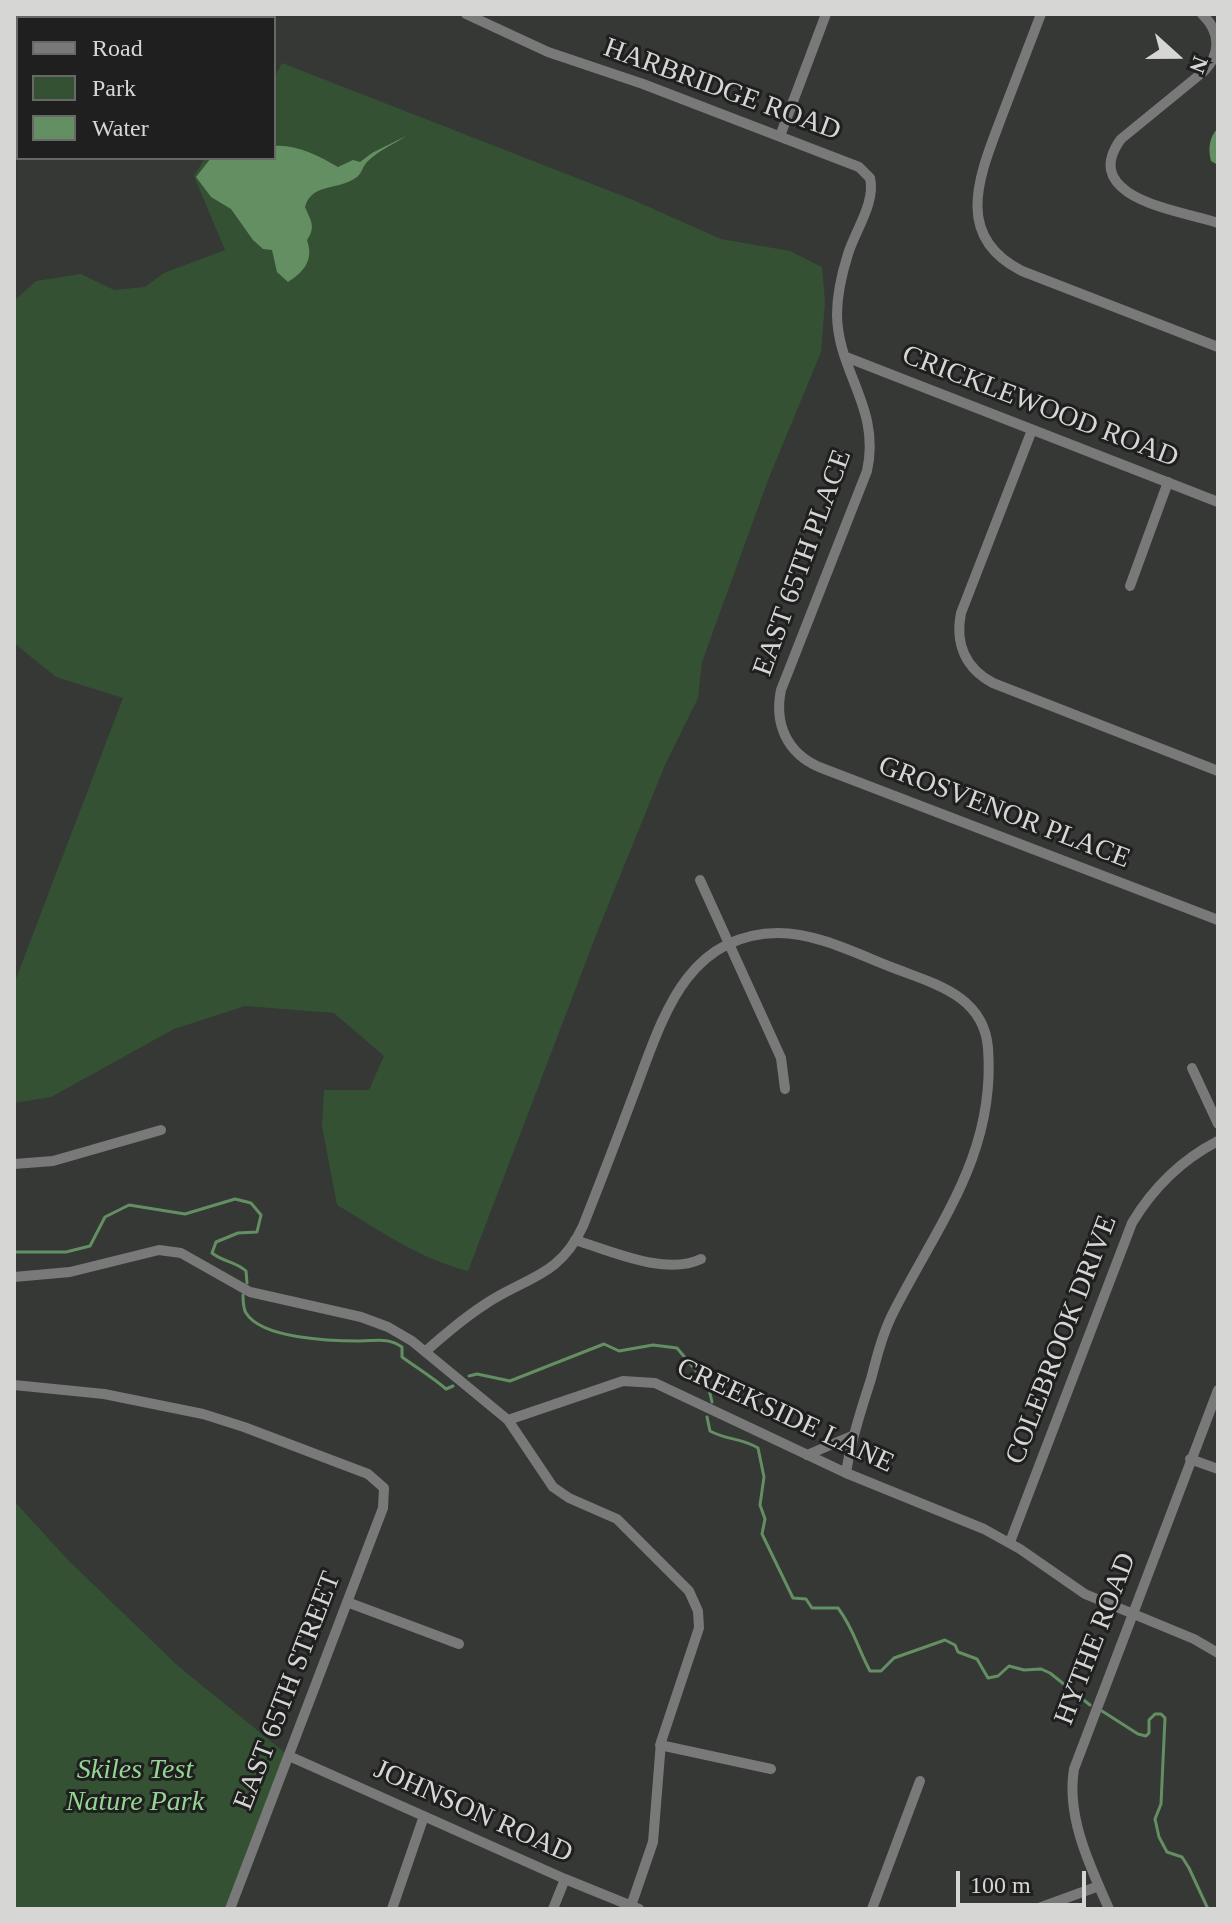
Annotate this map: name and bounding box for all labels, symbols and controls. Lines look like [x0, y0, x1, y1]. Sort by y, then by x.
legend [16, 16, 276, 160]
north arrow [1136, 16, 1216, 96]
street label: HARBRIDGE ROAD [599, 32, 845, 148]
text: Road [92, 35, 143, 61]
text: N [1184, 53, 1213, 77]
text: Park [92, 75, 136, 101]
text: Water [92, 115, 149, 141]
street label: CRICKLEWOOD ROAD [897, 339, 1183, 475]
street label: EAST 65TH PLACE [747, 445, 859, 681]
street label: GROSVENOR PLACE [873, 750, 1135, 876]
street label: COLEBROOK DRIVE [999, 1211, 1125, 1469]
street label: CREEKSIDE LANE [671, 1351, 899, 1481]
street label: HYTHE ROAD [1048, 1548, 1144, 1730]
street label: EAST 65TH STREET [227, 1567, 349, 1815]
street label: JOHNSON ROAD [368, 1753, 578, 1871]
park label: Skiles Test Nature Park [66, 1754, 204, 1820]
scale bar [960, 1855, 1090, 1905]
text: 100 m [970, 1872, 1031, 1898]

